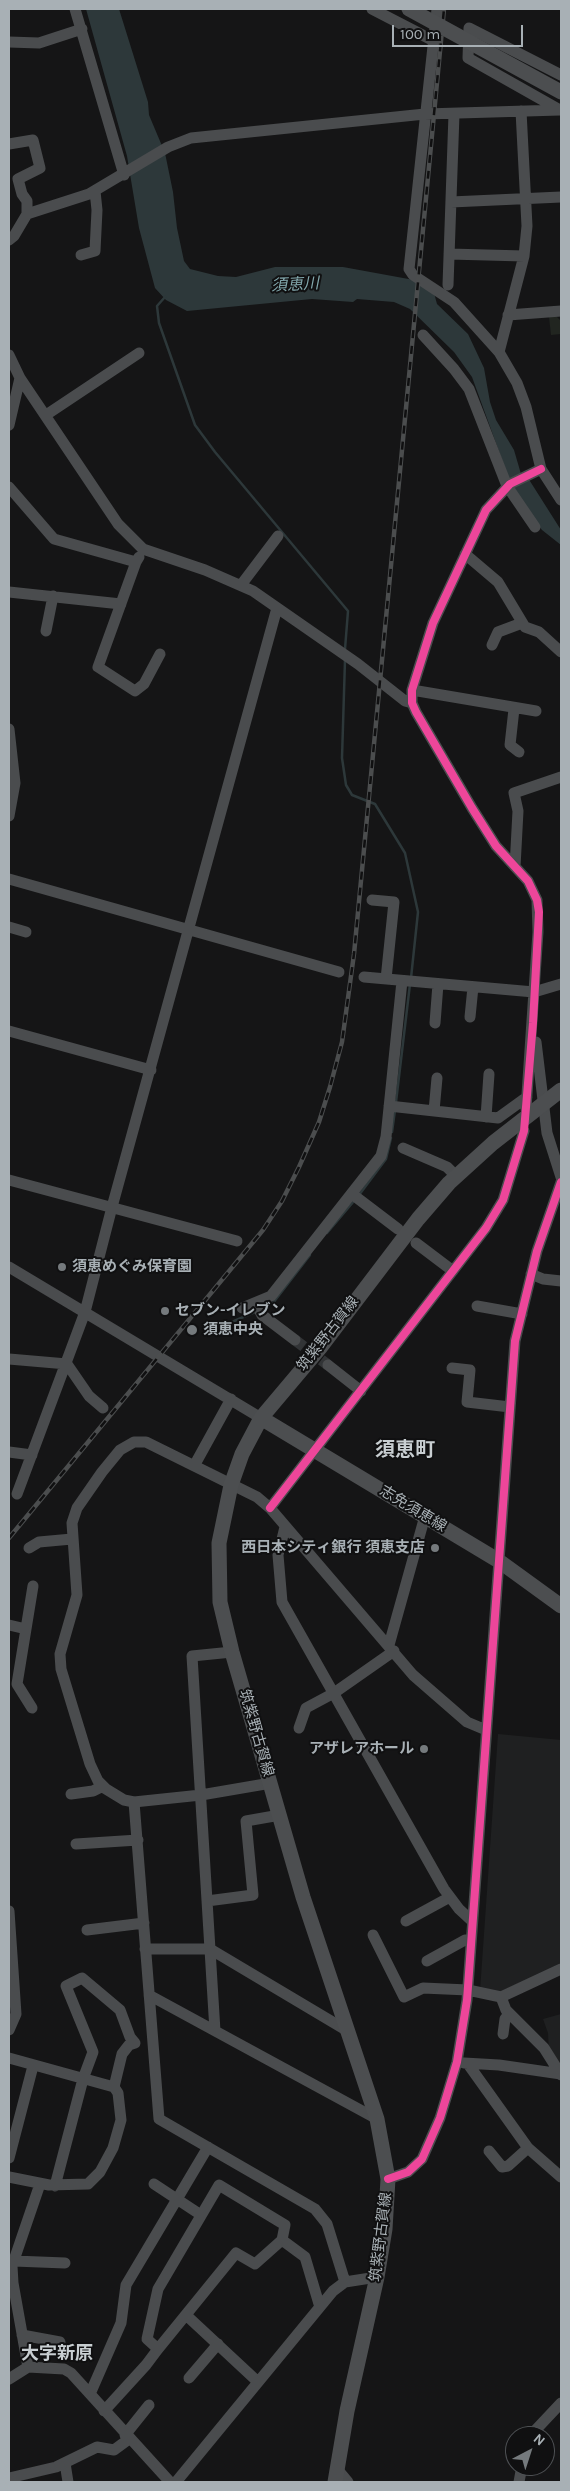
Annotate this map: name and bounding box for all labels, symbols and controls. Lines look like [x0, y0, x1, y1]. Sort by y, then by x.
scale bar [395, 15, 526, 47]
text: 100 m [400, 25, 440, 43]
water label: 須恵川 [271, 274, 319, 296]
place label: 須恵めぐみ保育園 [72, 1258, 192, 1276]
marker: 須恵めぐみ保育園 [56, 1261, 68, 1273]
street label: 筑紫野古賀線 [293, 1293, 363, 1375]
place label: セブン-イレブン [175, 1302, 286, 1320]
marker: セブン-イレブン [159, 1305, 171, 1317]
place label: 須恵中央 [203, 1321, 263, 1339]
marker: 須恵中央 [185, 1323, 199, 1337]
district label: 須恵町 [375, 1438, 435, 1462]
street label: 志免須恵線 [376, 1482, 450, 1536]
place label: 西日本シティ銀行 須恵支店 [241, 1539, 425, 1557]
marker: 西日本シティ銀行 須恵支店 [429, 1542, 441, 1554]
street label: 筑紫野古賀線 [235, 1687, 277, 1779]
place label: アザレアホール [309, 1740, 414, 1758]
marker: アザレアホール [418, 1743, 430, 1755]
street label: 筑紫野古賀線 [367, 2191, 395, 2283]
district label: 大字新原 [21, 2343, 93, 2365]
north arrow [505, 2426, 555, 2476]
text: N [530, 2430, 549, 2450]

